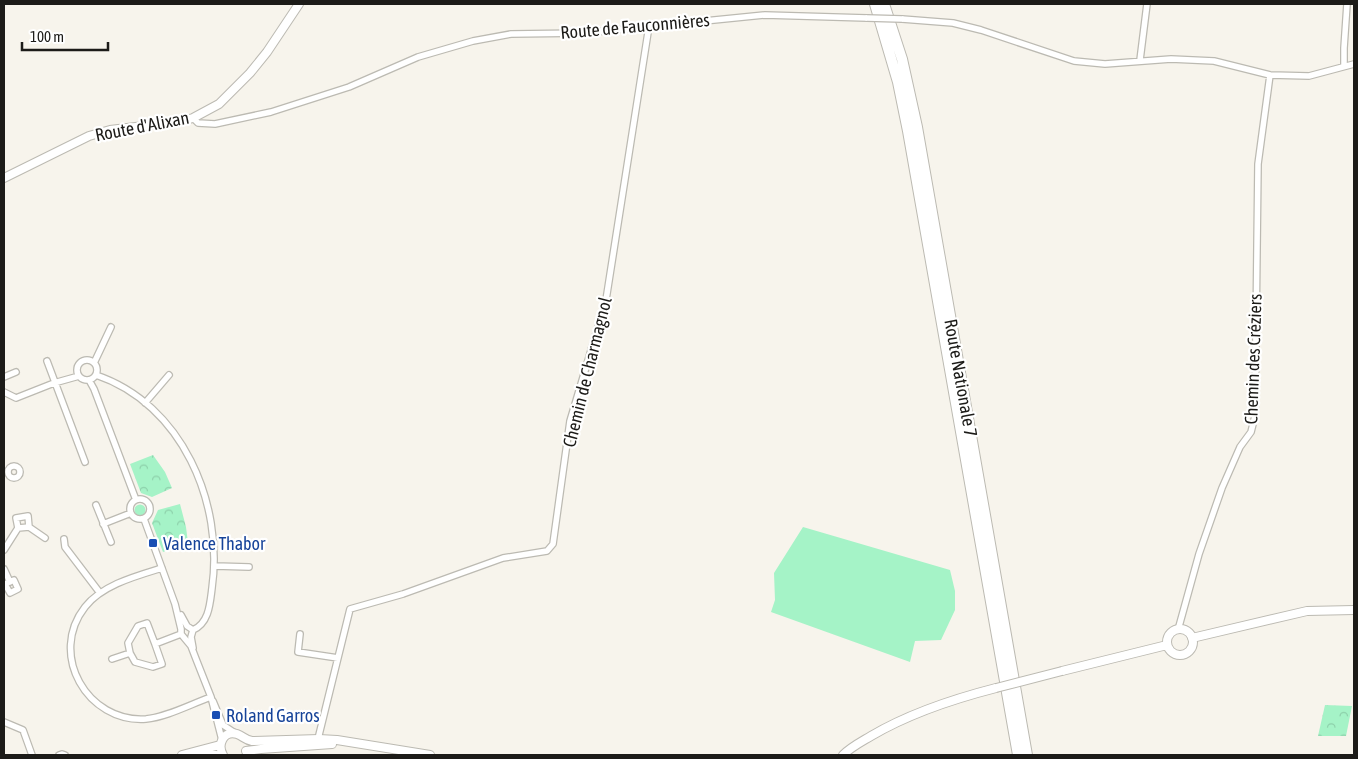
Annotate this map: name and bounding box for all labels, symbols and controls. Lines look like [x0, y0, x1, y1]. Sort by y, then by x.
street label: Route de Fauconnières [560, 9, 710, 43]
scale bar [22, 20, 109, 52]
text: 100 m [30, 28, 64, 45]
street label: Route d'Alixan [93, 107, 191, 145]
street label: Chemin des Créziers [1240, 293, 1266, 425]
street label: Chemin de Charmagnol [558, 295, 616, 449]
street label: Route Nationale 7 [940, 317, 982, 439]
place label: Valence Thabor [163, 533, 266, 554]
marker: Valence Thabor [147, 537, 159, 549]
place label: Roland Garros [226, 705, 320, 726]
marker: Roland Garros [210, 709, 222, 721]

